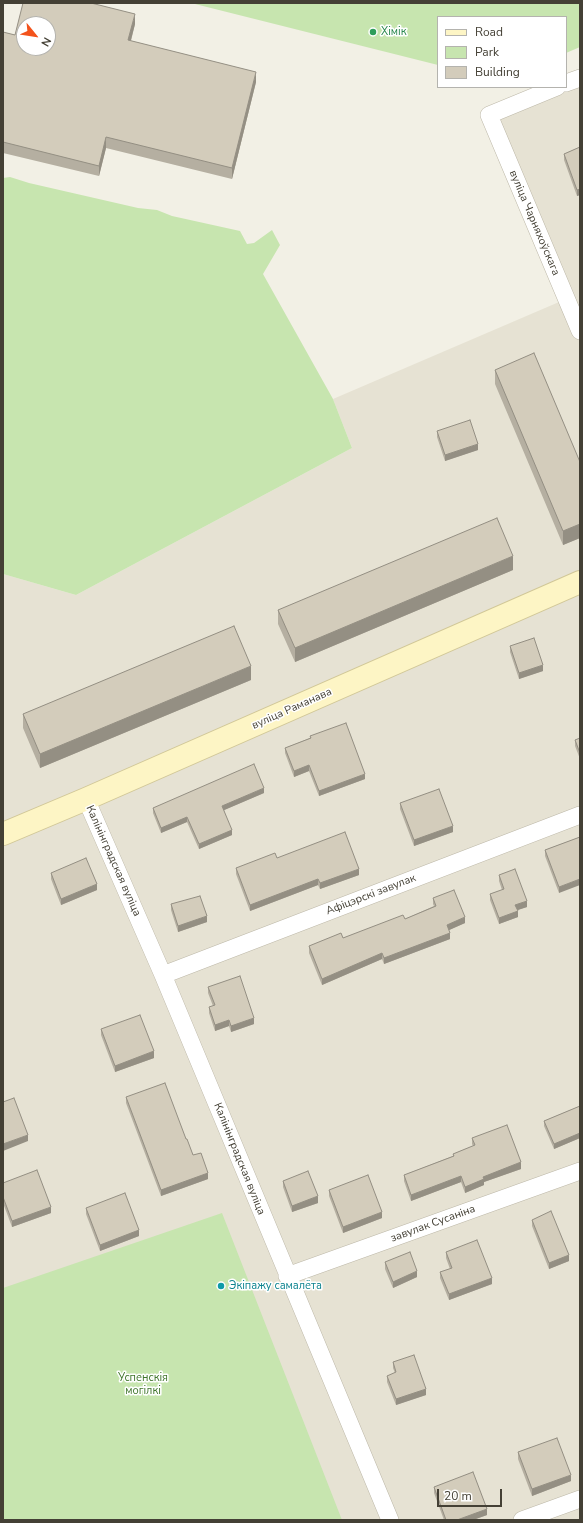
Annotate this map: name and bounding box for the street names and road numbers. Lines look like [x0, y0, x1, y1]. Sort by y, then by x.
street label: вуліца Чарняхоўскага [506, 168, 562, 278]
street label: вуліца Раманава [250, 685, 334, 733]
street label: Калінінградская вуліца [83, 804, 143, 918]
street label: Афіцэрскі завулак [324, 872, 418, 918]
street label: Калінінградская вуліца [210, 1101, 268, 1217]
street label: завулак Сусаніна [389, 1203, 477, 1245]

